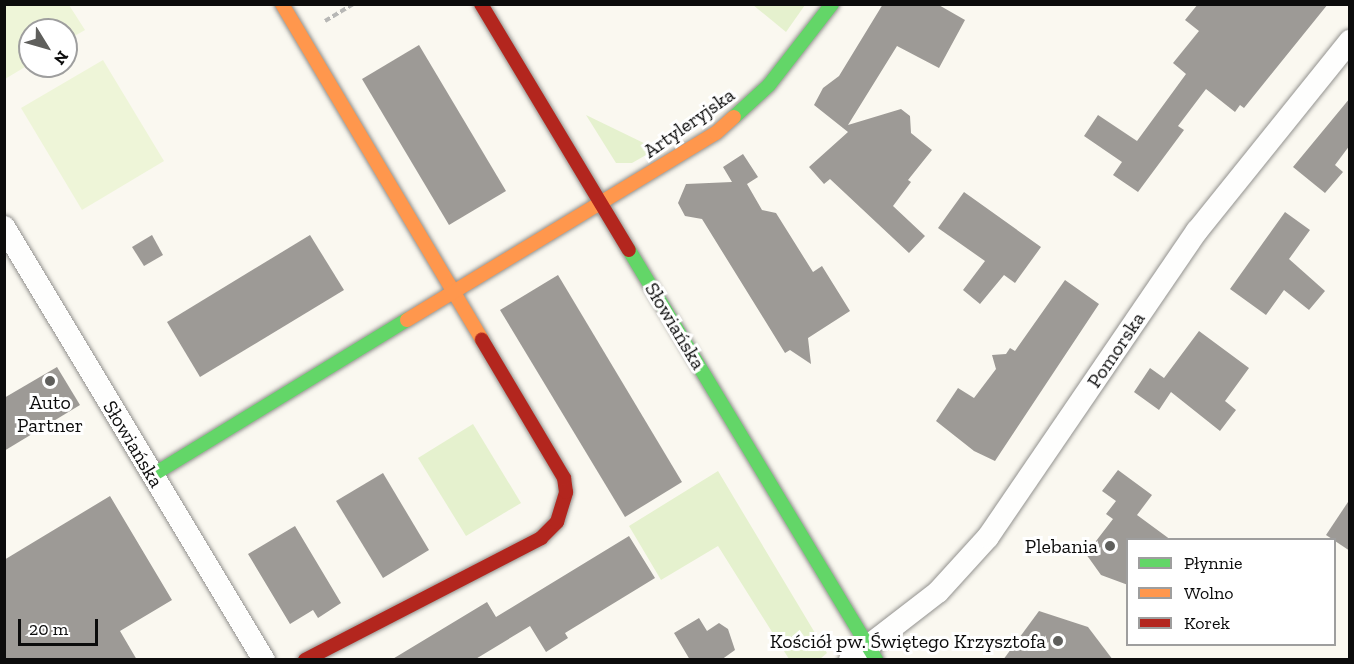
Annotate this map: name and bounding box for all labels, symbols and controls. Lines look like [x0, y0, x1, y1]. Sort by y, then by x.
north arrow [18, 18, 78, 78]
text: N [50, 47, 72, 69]
street label: Artyleryjska [639, 83, 739, 163]
street label: Słowiańska [640, 278, 710, 374]
street label: Pomorska [1082, 308, 1150, 392]
marker: Auto Partner [43, 374, 57, 388]
place label: Auto Partner [17, 390, 83, 437]
street label: Słowiańska [98, 396, 168, 492]
place label: Plebania [1025, 534, 1098, 558]
legend [1126, 538, 1336, 646]
marker: Plebania [1103, 539, 1117, 553]
text: Płynnie [1184, 552, 1242, 574]
text: Wolno [1184, 582, 1234, 604]
scale bar [21, 607, 100, 645]
text: Korek [1184, 612, 1230, 634]
text: 20 m [29, 618, 68, 640]
place label: Kościół pw. Świętego Krzysztofa [770, 629, 1046, 653]
marker: Kościół pw. Świętego Krzysztofa [1051, 634, 1065, 648]

